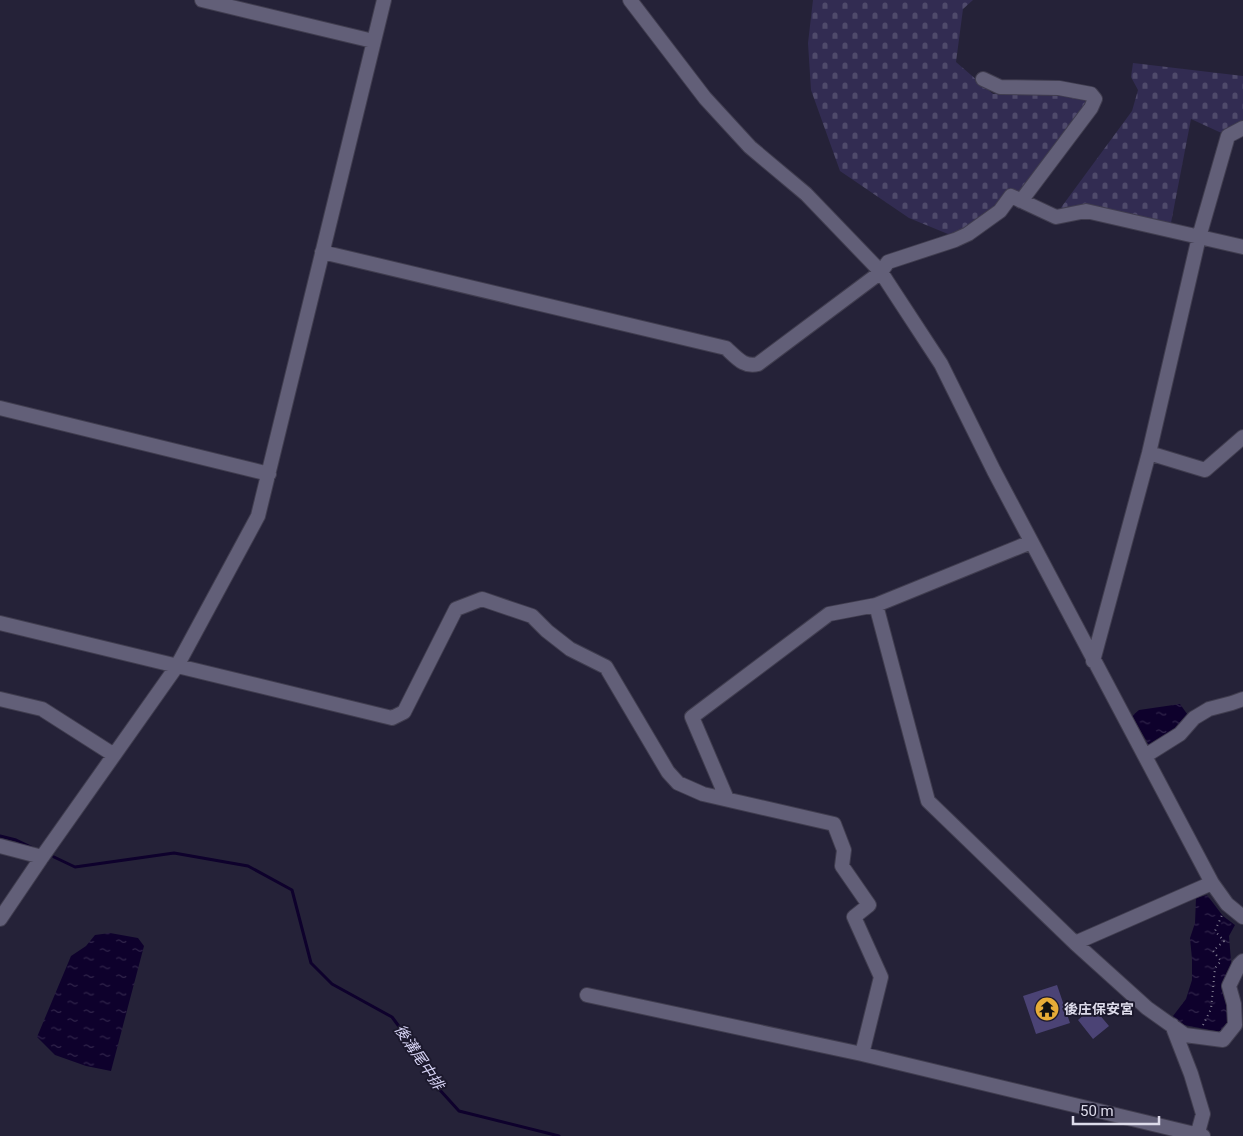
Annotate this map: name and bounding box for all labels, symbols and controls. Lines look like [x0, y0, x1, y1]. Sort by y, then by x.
temple icon: 後庄保安宮 [1034, 996, 1060, 1022]
place label: 後庄保安宮 [1064, 1001, 1134, 1017]
water label: 後溝尾中排 [391, 1021, 449, 1095]
scale bar [1073, 1094, 1159, 1126]
text: 50 m [1080, 1102, 1114, 1120]

